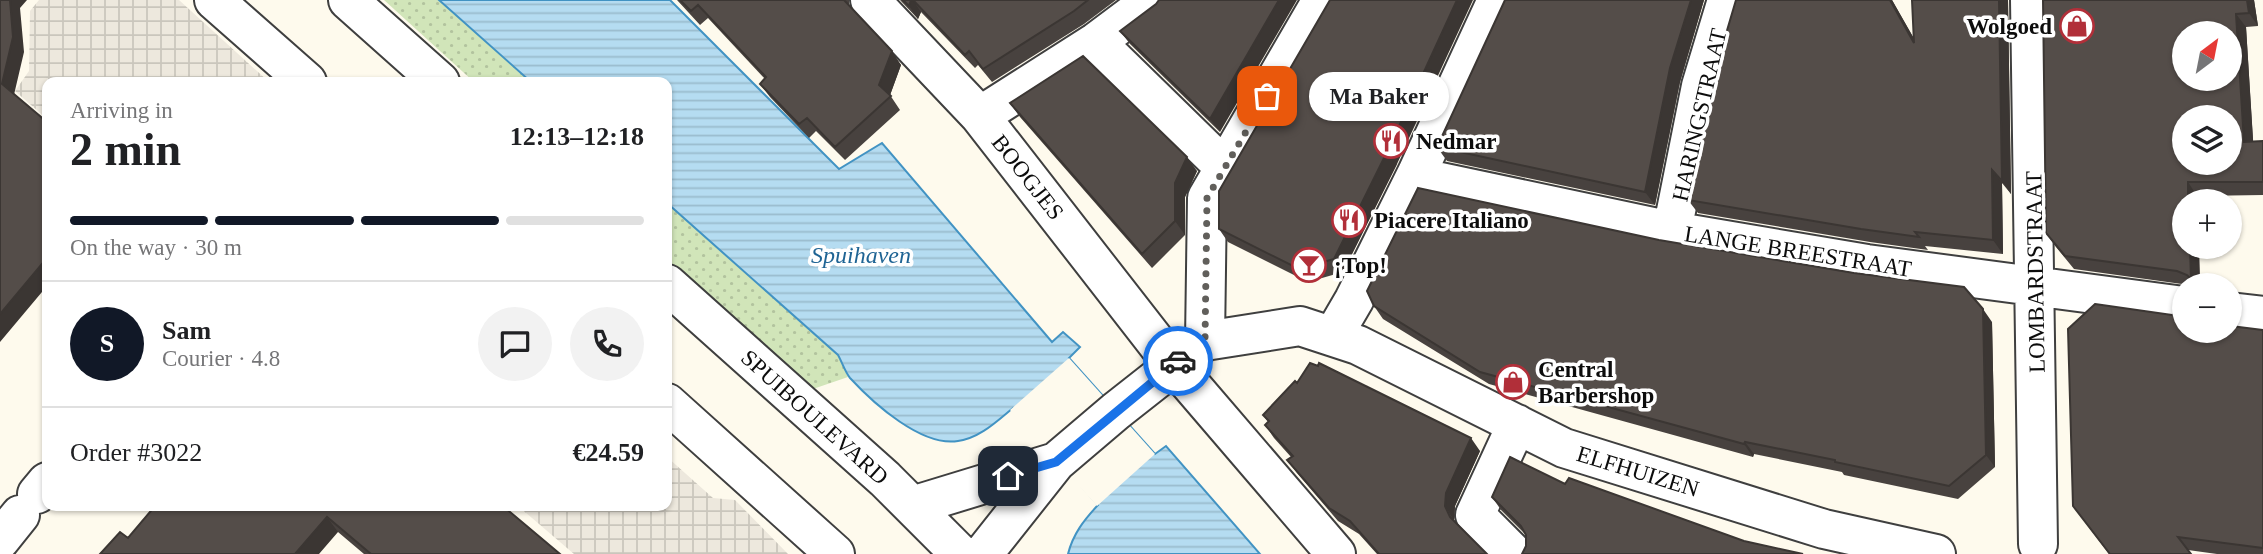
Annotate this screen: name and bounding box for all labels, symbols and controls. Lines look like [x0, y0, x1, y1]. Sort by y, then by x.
shop icon: Wolgoed [2058, 7, 2096, 45]
place label: Wolgoed [1966, 14, 2052, 39]
north arrow [2172, 21, 2242, 91]
map controls [2172, 21, 2242, 343]
street label: HARINGSTRAAT [1667, 26, 1732, 204]
pin [1237, 66, 1297, 126]
callout: Ma Baker [1309, 72, 1449, 120]
icon: bag [1248, 77, 1286, 115]
text: Ma Baker [1329, 84, 1429, 109]
text: Arriving in [70, 98, 173, 123]
button: layers [2172, 105, 2242, 175]
text: 12:13–12:18 [510, 122, 644, 151]
restaurant icon: Nedmar [1372, 122, 1410, 160]
text: 2 min [70, 124, 181, 175]
place label: Nedmar [1416, 129, 1496, 154]
street label: BOOGJES [987, 130, 1069, 225]
street label: LOMBARDSTRAAT [2021, 171, 2050, 373]
button: + [2172, 189, 2242, 259]
restaurant icon: Piacere Italiano [1330, 201, 1368, 239]
place label: Piacere Italiano [1374, 208, 1529, 233]
street label: LANGE BREESTRAAT [1683, 221, 1913, 282]
text: On the way · 30 m [70, 235, 242, 260]
water label: Spuihaven [811, 242, 911, 268]
bar icon: ¡Top! [1290, 246, 1328, 284]
place label: ¡Top! [1334, 253, 1387, 278]
button: − [2172, 273, 2242, 343]
button: chat [478, 307, 552, 381]
button: phone [570, 307, 644, 381]
text: Sam [162, 316, 211, 345]
courier [1143, 326, 1213, 396]
text: S [100, 329, 114, 358]
icon: car [1159, 342, 1197, 380]
street label: SPUIBOULEVARD [736, 345, 893, 490]
text: Courier · 4.8 [162, 346, 280, 371]
place label: Central Barbershop [1538, 357, 1654, 408]
shop icon: Central Barbershop [1494, 363, 1532, 401]
text: Order #3022 [70, 438, 202, 467]
text: €24.59 [573, 438, 644, 467]
street label: ELFHUIZEN [1574, 441, 1702, 502]
pin [978, 446, 1038, 506]
icon: home [989, 457, 1027, 495]

